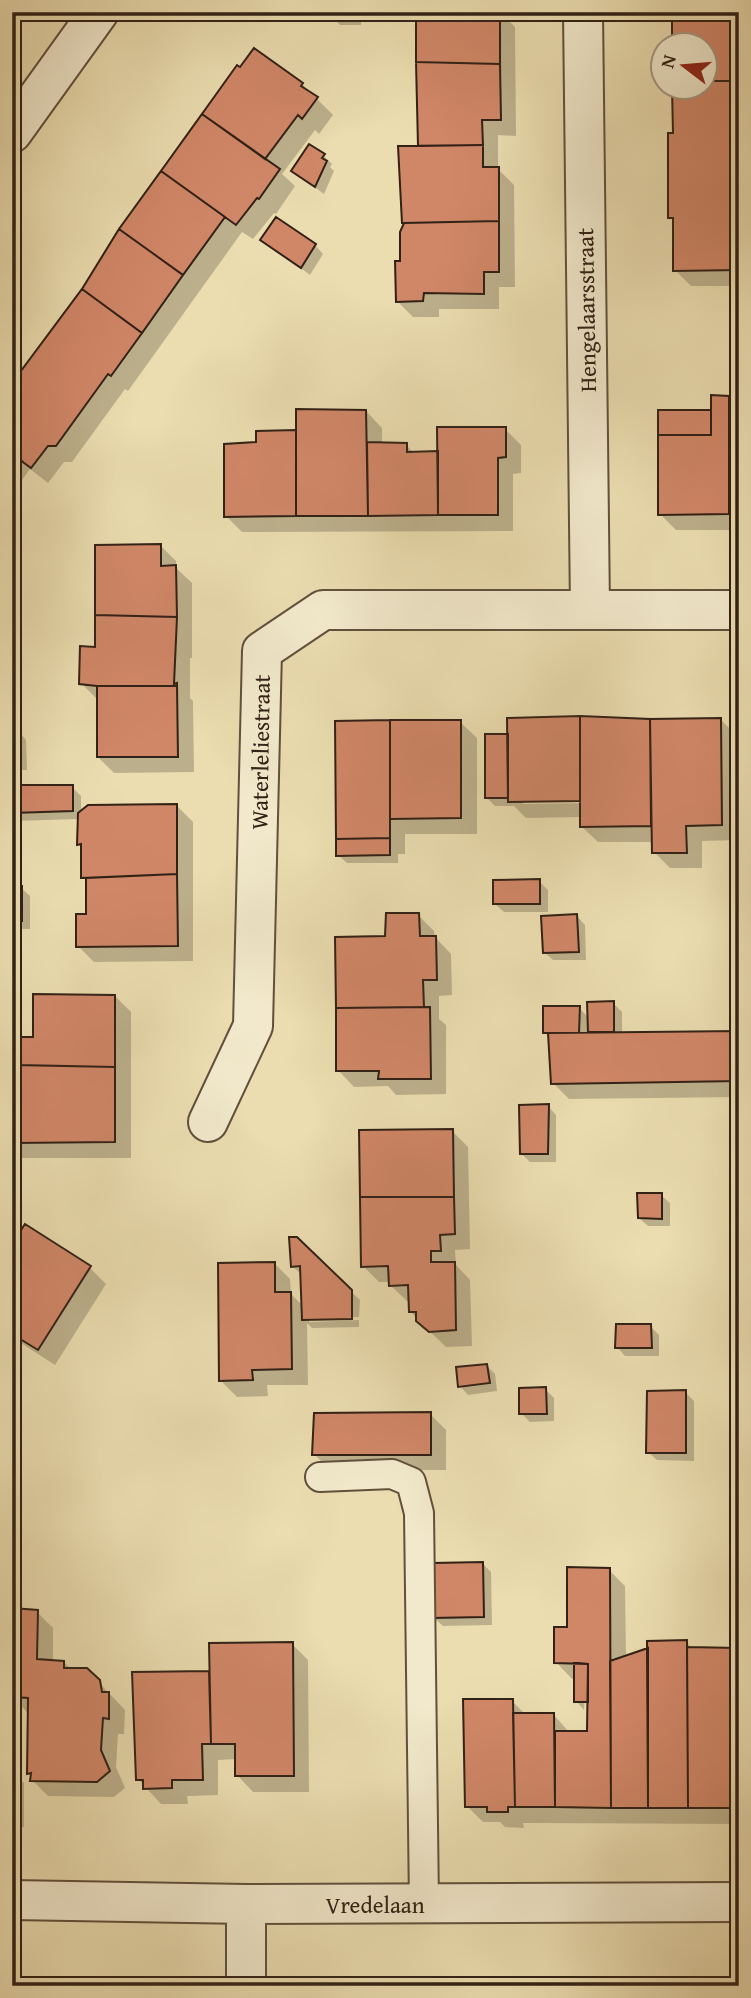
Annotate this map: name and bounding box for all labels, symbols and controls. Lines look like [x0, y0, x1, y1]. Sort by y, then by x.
north arrow [650, 32, 720, 102]
text: N [652, 51, 683, 71]
street label: Hengelaarsstraat [568, 228, 604, 392]
street label: Waterleliestraat [242, 674, 278, 830]
street label: Vredelaan [325, 1888, 425, 1921]

